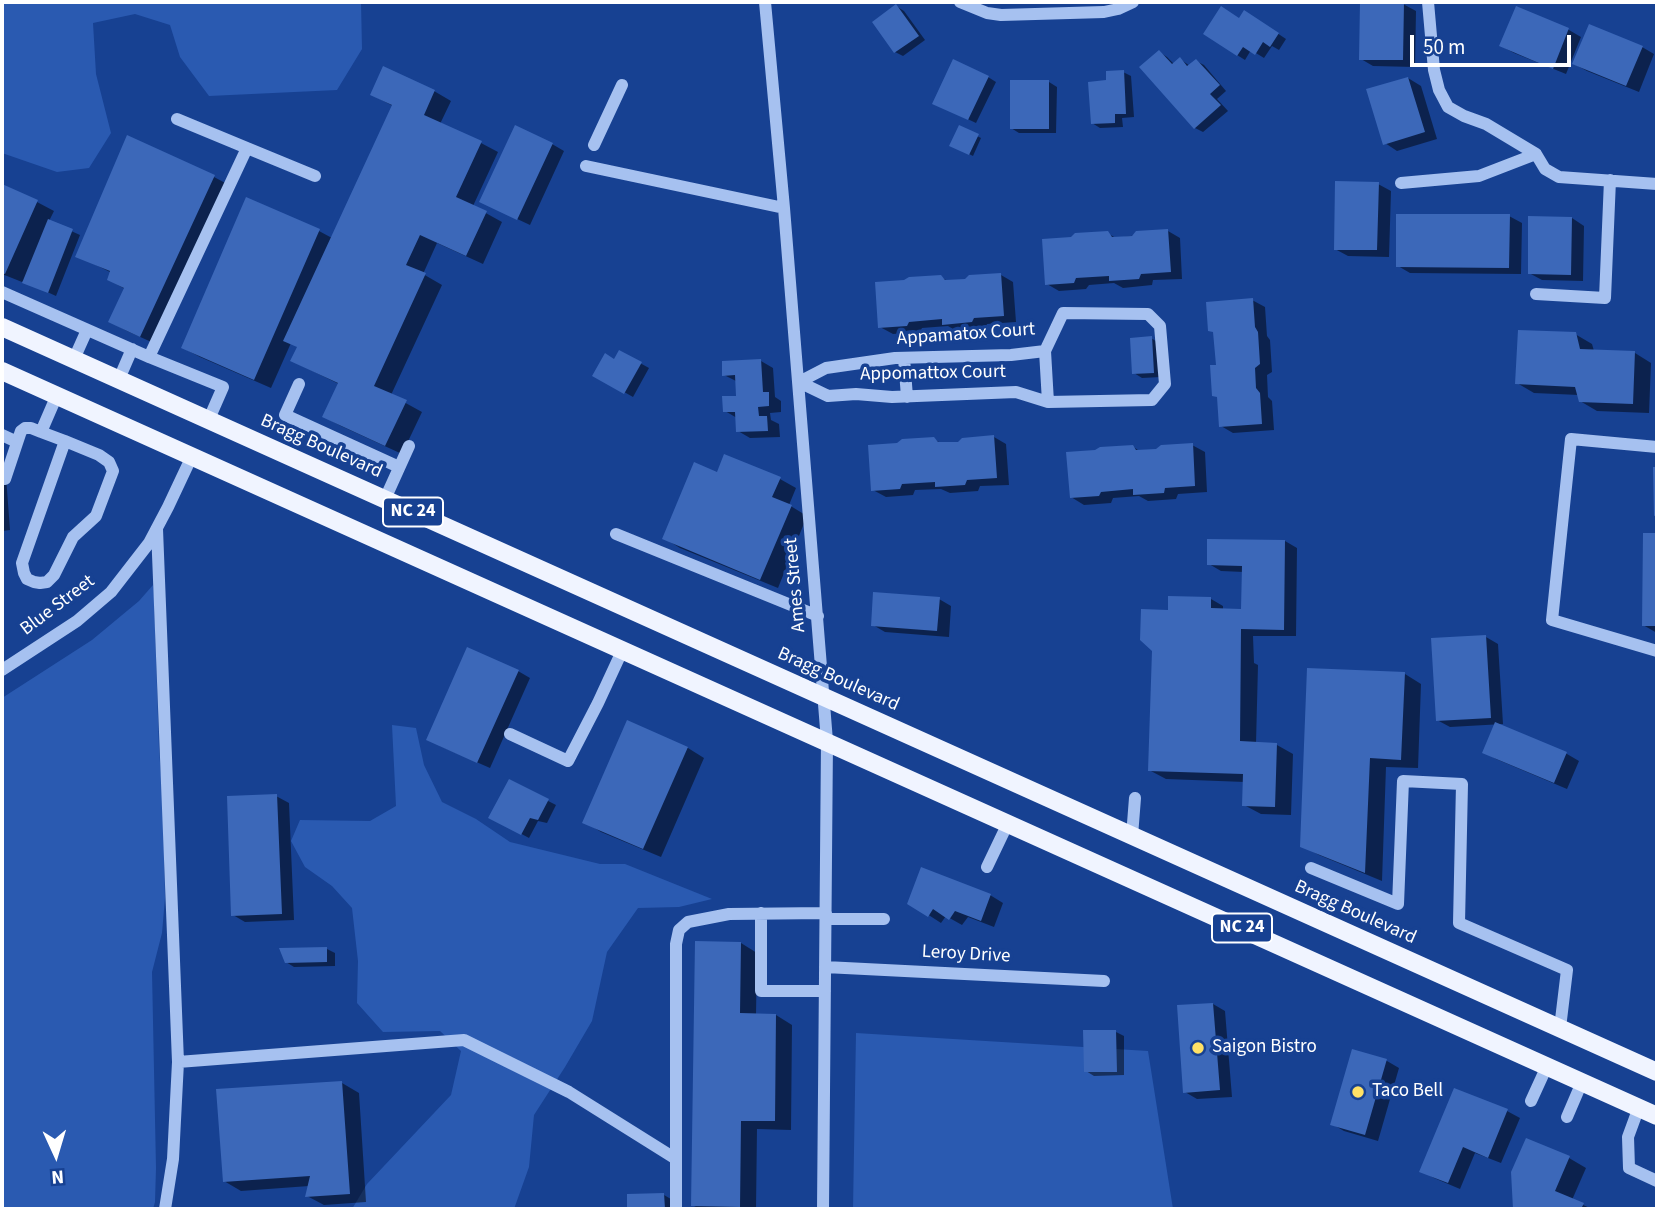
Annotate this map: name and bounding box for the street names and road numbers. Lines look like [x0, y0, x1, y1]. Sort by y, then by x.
street label: Appamatox Court [896, 319, 1036, 351]
street label: Appomattox Court [860, 361, 1006, 387]
street label: Bragg Boulevard [257, 410, 385, 484]
road number: NC 24 [383, 498, 443, 526]
street label: Ames Street [781, 537, 811, 633]
street label: Blue Street [16, 571, 100, 641]
street label: Bragg Boulevard [774, 643, 902, 717]
street label: Bragg Boulevard [1291, 876, 1419, 950]
road number: NC 24 [1212, 914, 1272, 943]
street label: Leroy Drive [921, 941, 1011, 969]

